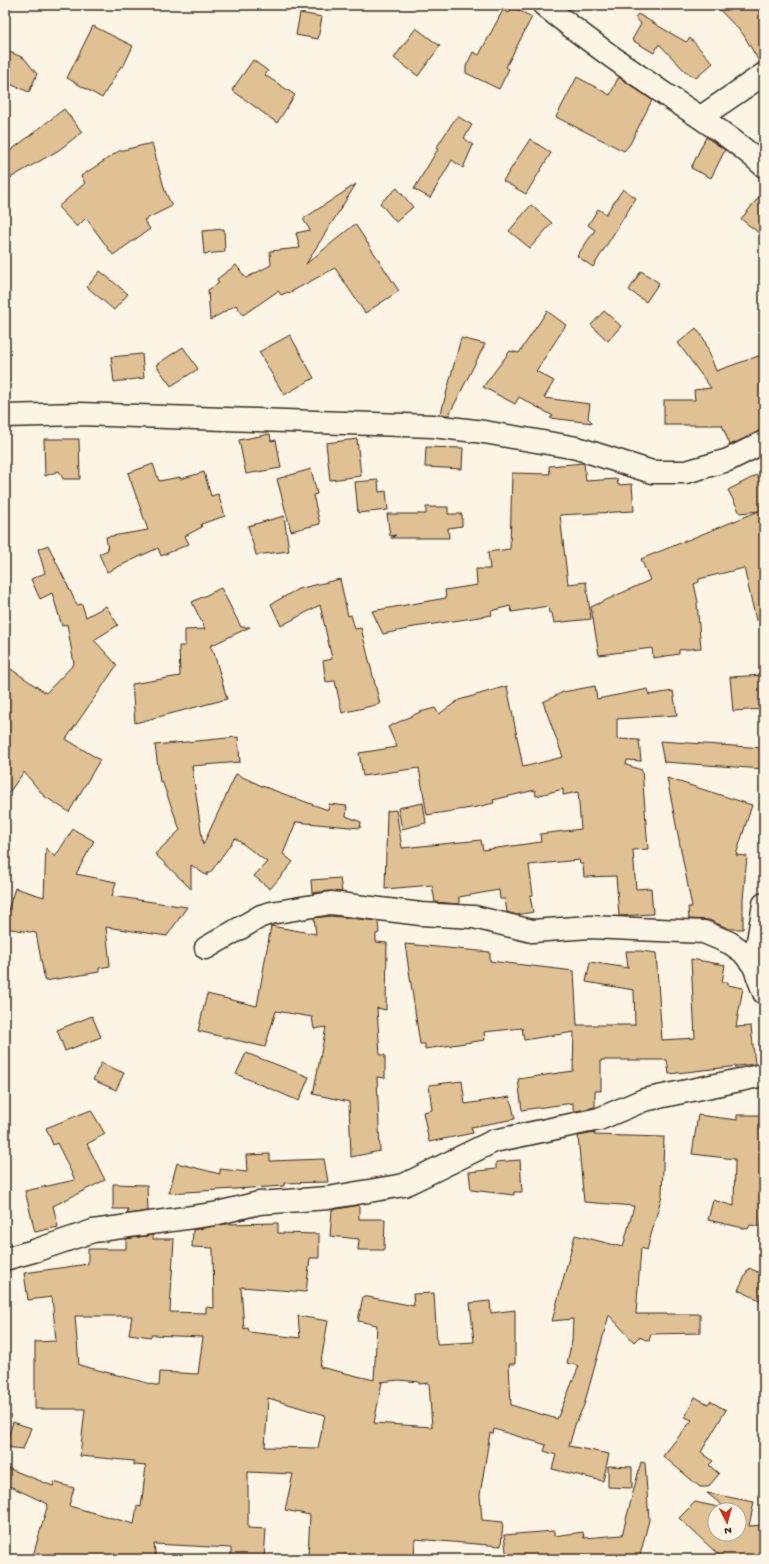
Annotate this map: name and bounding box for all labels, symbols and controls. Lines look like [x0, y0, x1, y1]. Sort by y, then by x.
north arrow [707, 1502, 747, 1542]
text: N [724, 1524, 732, 1536]

